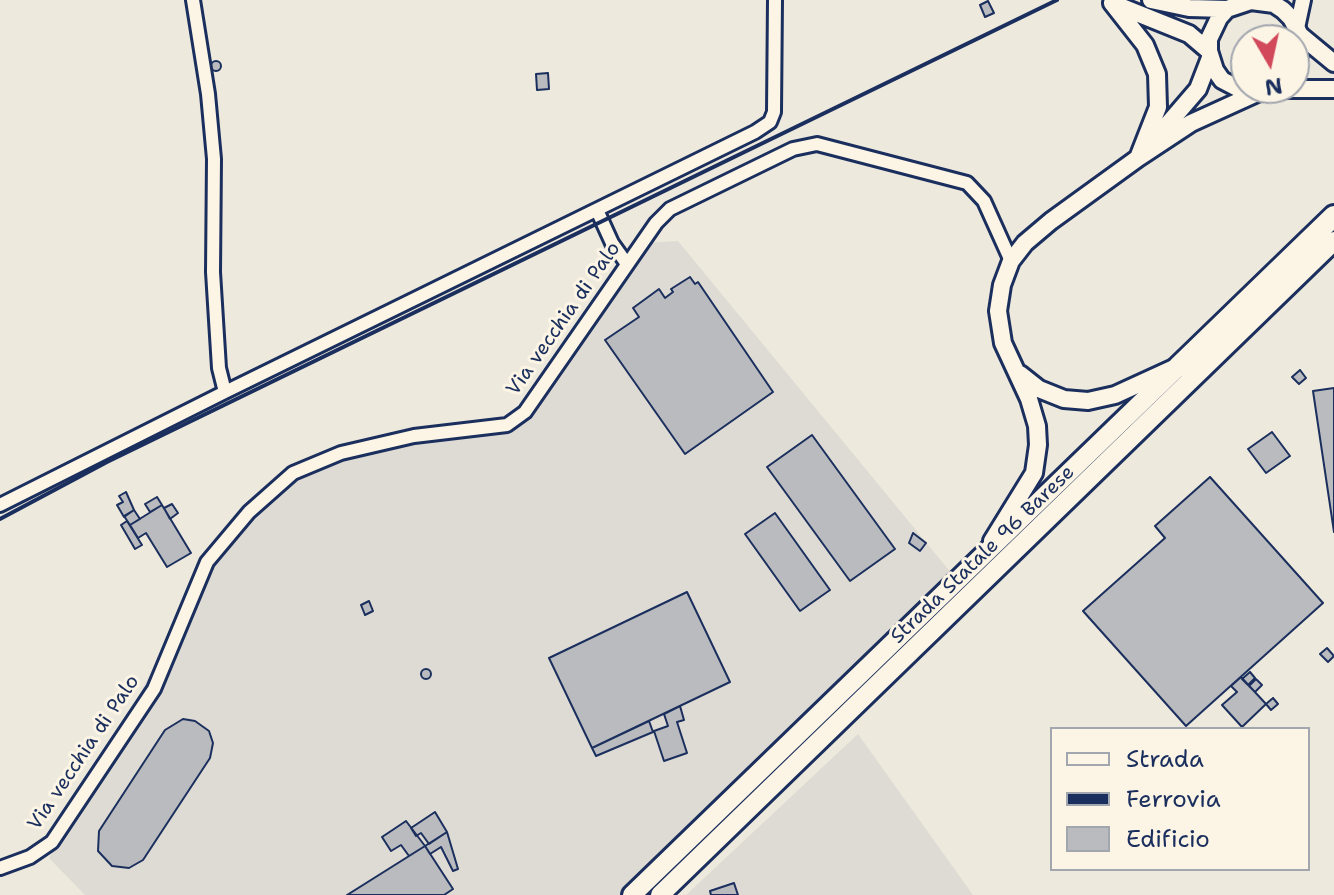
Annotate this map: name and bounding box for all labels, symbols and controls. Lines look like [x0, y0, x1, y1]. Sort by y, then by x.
north arrow [1230, 24, 1310, 104]
text: N [1263, 71, 1284, 102]
street label: Via vecchia di Palo [502, 238, 626, 400]
street label: Strada Statale 96 Barese [886, 461, 1080, 649]
street label: Via vecchia di Palo [23, 671, 145, 835]
legend [1050, 727, 1310, 871]
text: Strada [1126, 743, 1204, 775]
text: Ferrovia [1126, 783, 1221, 815]
text: Edificio [1126, 823, 1210, 855]

